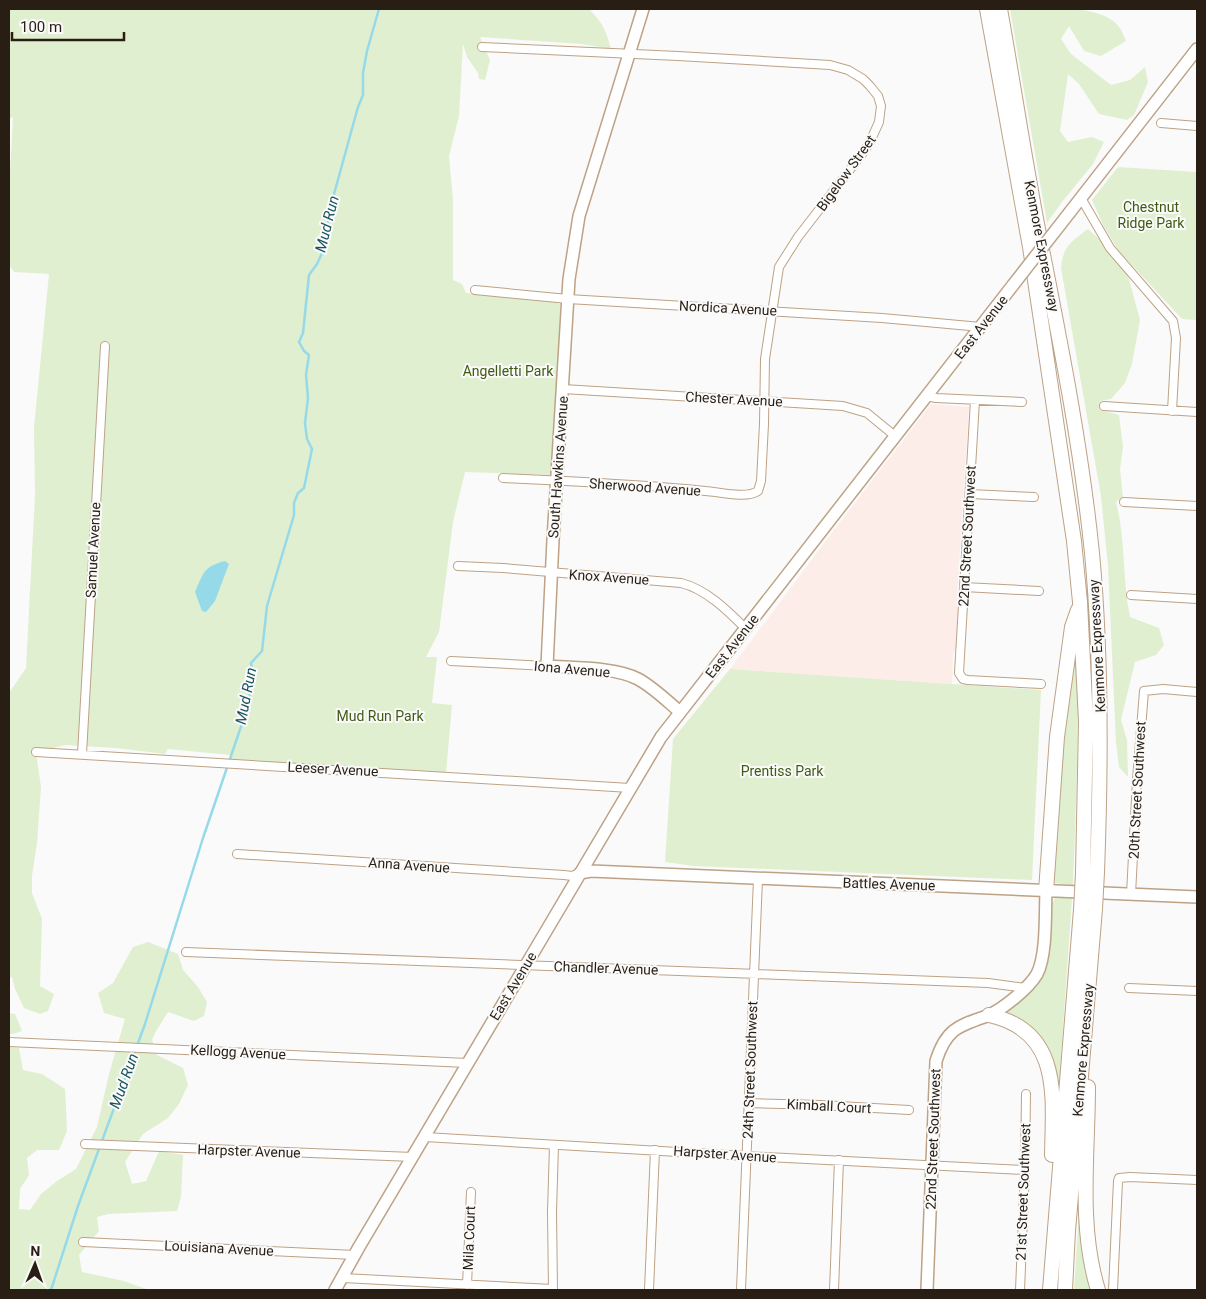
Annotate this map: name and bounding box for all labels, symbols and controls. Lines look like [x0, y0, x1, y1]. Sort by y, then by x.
scale bar [12, 10, 125, 42]
text: 100 m [20, 18, 62, 36]
street label: Bigelow Street [813, 132, 879, 214]
street label: Kenmore Expressway [1021, 179, 1063, 313]
water label: Mud Run [311, 194, 343, 254]
park label: Chestnut Ridge Park [1118, 199, 1185, 231]
street label: East Avenue [951, 292, 1011, 362]
street label: Nordica Avenue [679, 297, 777, 319]
park label: Angelletti Park [463, 363, 554, 379]
street label: Chester Avenue [685, 388, 783, 410]
street label: South Hawkins Avenue [545, 395, 571, 539]
street label: 22nd Street Southwest [955, 465, 979, 607]
street label: Sherwood Avenue [589, 475, 701, 499]
street label: Samuel Avenue [82, 502, 104, 598]
street label: Knox Avenue [568, 566, 650, 588]
street label: Kenmore Expressway [1085, 579, 1108, 713]
street label: East Avenue [702, 611, 762, 681]
street label: Iona Avenue [533, 658, 611, 680]
water label: Mud Run [232, 666, 260, 726]
park label: Mud Run Park [336, 708, 424, 724]
street label: 20th Street Southwest [1125, 720, 1149, 859]
street label: Leeser Avenue [287, 759, 379, 779]
park label: Prentiss Park [741, 763, 824, 779]
street label: Anna Avenue [368, 854, 450, 876]
street label: Battles Avenue [842, 874, 936, 894]
street label: East Avenue [486, 949, 540, 1023]
street label: Chandler Avenue [553, 958, 659, 978]
street label: Kenmore Expressway [1069, 982, 1097, 1117]
street label: 24th Street Southwest [740, 1000, 760, 1139]
street label: Kellogg Avenue [190, 1042, 286, 1062]
water label: Mud Run [106, 1051, 142, 1111]
street label: 22nd Street Southwest [923, 1068, 943, 1210]
street label: Kimball Court [786, 1096, 872, 1116]
street label: 21st Street Southwest [1013, 1123, 1033, 1261]
street label: Harpster Avenue [197, 1141, 301, 1161]
street label: Harpster Avenue [673, 1142, 777, 1166]
street label: Mila Court [460, 1205, 478, 1271]
street label: Louisiana Avenue [164, 1237, 274, 1259]
north arrow [10, 1239, 60, 1289]
text: N [30, 1243, 41, 1259]

